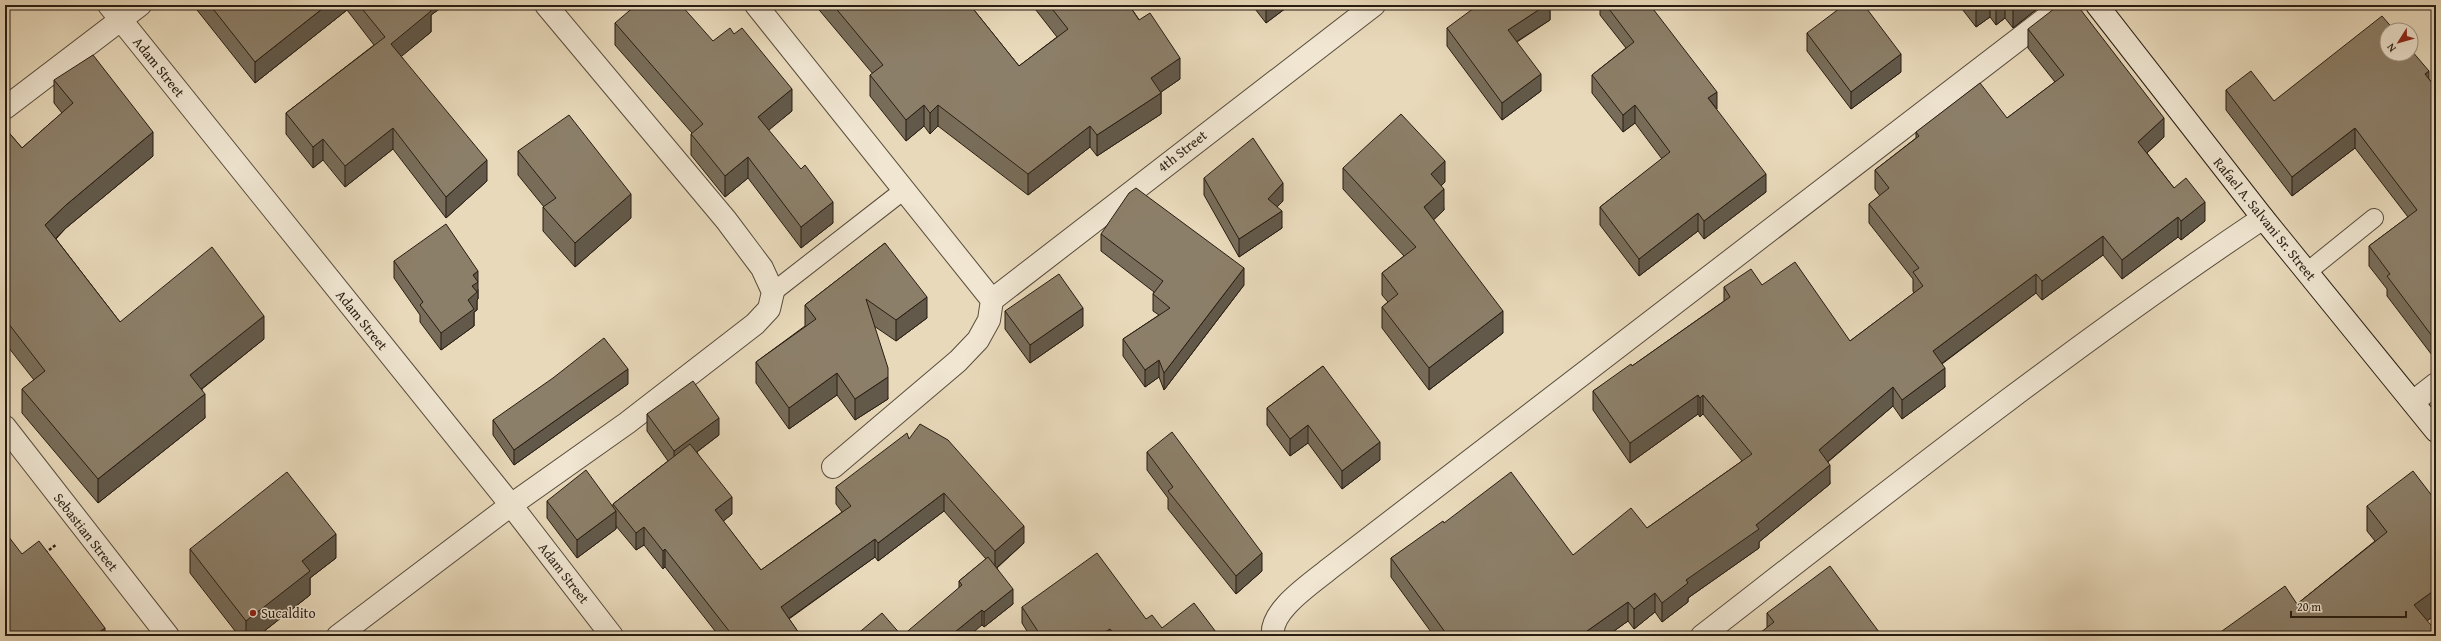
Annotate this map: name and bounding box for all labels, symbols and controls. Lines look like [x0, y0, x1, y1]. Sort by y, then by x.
north arrow [2379, 22, 2419, 62]
street label: Adam Street [128, 33, 190, 102]
text: N [2382, 40, 2400, 56]
street label: 4th Street [1153, 125, 1211, 177]
street label: Rafael A. Salvani Sr. Street [2209, 153, 2321, 285]
street label: Adam Street [331, 286, 393, 355]
street label: Sebastian Street [49, 489, 123, 576]
street label: Adam Street [534, 538, 594, 608]
scale bar [2291, 593, 2406, 619]
text: 20 m [2297, 598, 2321, 615]
place label: Sucaldito [261, 603, 316, 623]
marker: Sucaldito [248, 608, 258, 618]

